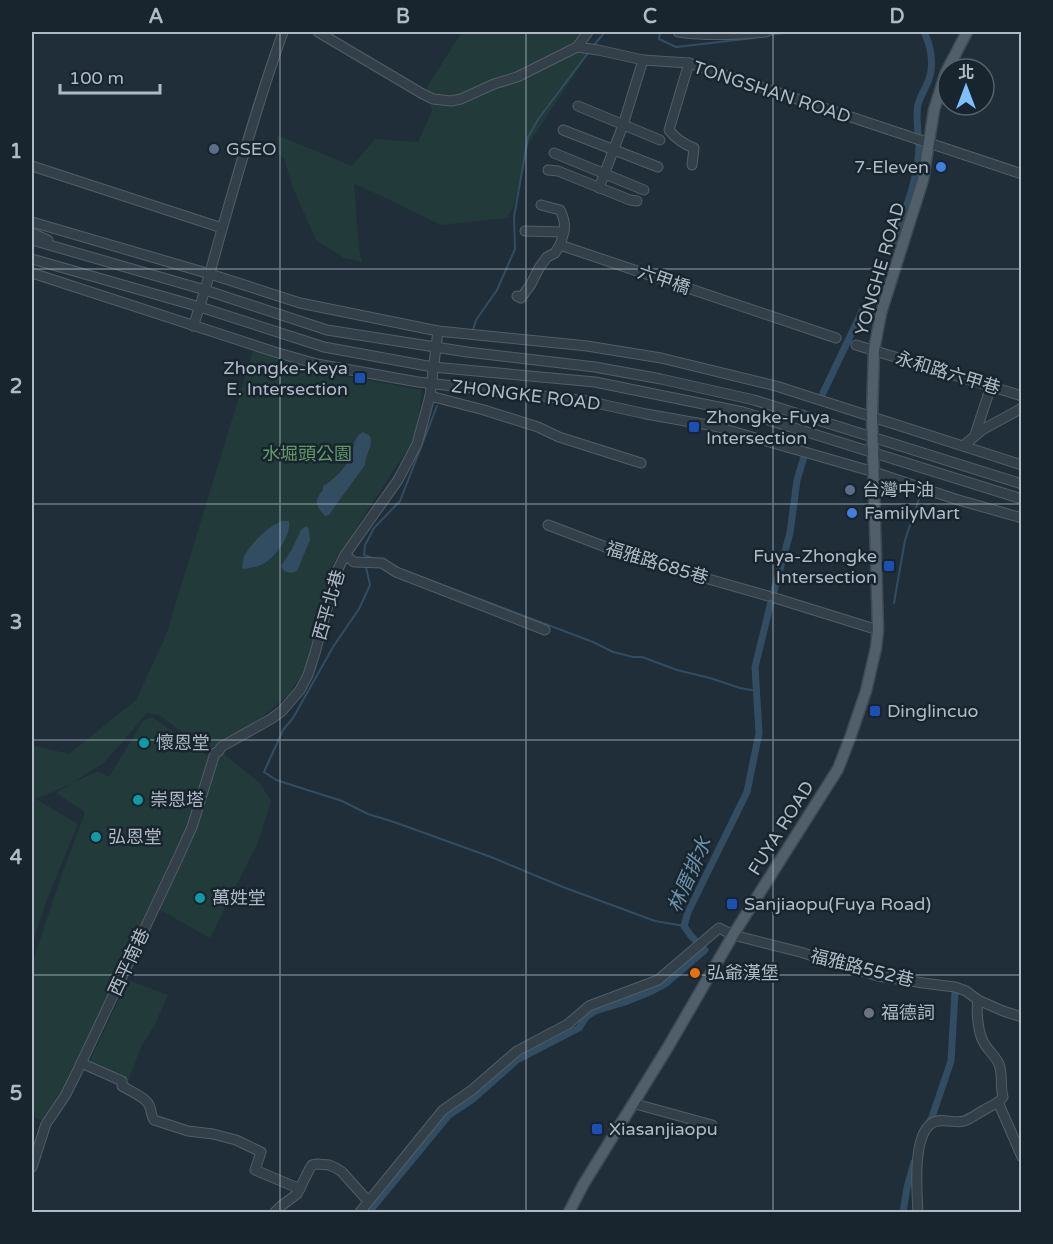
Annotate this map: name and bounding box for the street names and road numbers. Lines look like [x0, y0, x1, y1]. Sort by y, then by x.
street label: TONGSHAN ROAD [690, 56, 854, 128]
street label: YONGHE ROAD [850, 200, 910, 338]
street label: 六甲橋 [635, 261, 693, 299]
street label: 永和路六甲巷 [893, 347, 1003, 399]
street label: ZHONGKE ROAD [450, 375, 602, 415]
street label: 福雅路685巷 [603, 537, 711, 589]
street label: 西平北巷 [309, 567, 349, 643]
street label: FUYA ROAD [743, 777, 819, 879]
street label: 西平南巷 [104, 925, 154, 999]
street label: 福雅路552巷 [808, 945, 916, 991]

